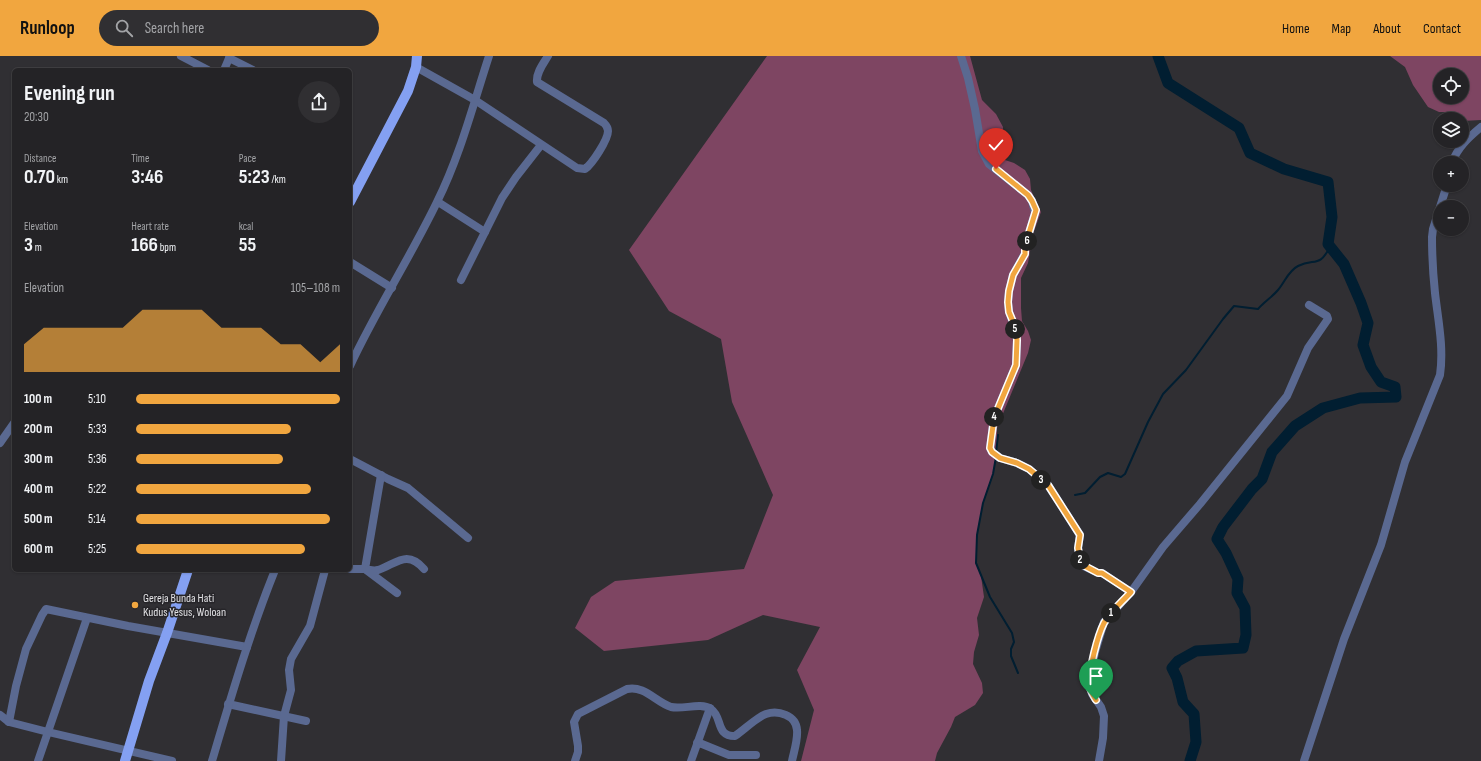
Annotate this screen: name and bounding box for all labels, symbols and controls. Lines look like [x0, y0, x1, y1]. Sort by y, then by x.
search box [99, 10, 379, 46]
text: Runloop [20, 17, 75, 40]
icon: search [113, 17, 135, 39]
text: Search here [145, 19, 204, 38]
text: Home [1282, 20, 1310, 37]
text: Map [1332, 20, 1351, 37]
text: About [1373, 20, 1401, 37]
text: Contact [1423, 20, 1461, 37]
map controls [1433, 68, 1469, 236]
button: locate [1433, 68, 1469, 104]
text: Evening run [24, 80, 115, 107]
button: share [298, 81, 340, 123]
text: 20:30 [24, 109, 49, 125]
button: layers [1433, 112, 1469, 148]
pin [979, 128, 1013, 169]
icon: check [985, 134, 1007, 156]
text: Distance [24, 152, 56, 165]
text: Time [131, 152, 149, 165]
text: Pace [239, 152, 256, 165]
button: + [1433, 156, 1469, 192]
text: 0.70 [24, 165, 55, 189]
text: 3:46 [131, 165, 163, 189]
text: 5:23 [239, 165, 270, 189]
text: km [55, 173, 68, 186]
text: /km [270, 173, 286, 186]
button: − [1433, 200, 1469, 236]
text: Elevation [24, 220, 58, 233]
text: Heart rate [131, 220, 169, 233]
text: kcal [239, 220, 253, 233]
pin: 6 [1017, 231, 1037, 251]
text: 3 [24, 233, 33, 257]
text: 166 [131, 233, 158, 257]
text: 55 [239, 233, 256, 257]
text: 6 [1024, 234, 1030, 247]
text: m [33, 241, 42, 254]
text: bpm [158, 241, 176, 254]
text: Elevation [24, 280, 64, 296]
text: 105–108 m [291, 280, 340, 296]
pin: 5 [1005, 319, 1025, 339]
text: 5 [1013, 322, 1017, 335]
text: 100 m [24, 391, 52, 407]
text: 5:10 [88, 391, 106, 407]
pin: 4 [984, 407, 1004, 427]
text: 4 [991, 410, 997, 423]
text: 200 m [24, 421, 53, 437]
text: 5:33 [88, 421, 107, 437]
text: 300 m [24, 451, 53, 467]
text: 5:36 [88, 451, 107, 467]
pin: 3 [1031, 470, 1051, 490]
text: 3 [1039, 473, 1043, 486]
text: 400 m [24, 481, 53, 497]
text: 5:22 [88, 481, 106, 497]
text: 500 m [24, 511, 53, 527]
text: 5:14 [88, 511, 106, 527]
text: 600 m [24, 541, 53, 557]
text: 5:25 [88, 541, 106, 557]
pin: 2 [1070, 550, 1090, 570]
text: 2 [1078, 553, 1082, 566]
place label: Gereja Bunda Hati Kudus Yesus, Woloan [143, 591, 226, 620]
marker: Gereja Bunda Hati Kudus Yesus, Woloan [130, 600, 140, 610]
pin: 1 [1101, 603, 1121, 623]
text: 1 [1109, 606, 1113, 619]
pin [1079, 659, 1113, 700]
icon: arrive [1085, 665, 1107, 687]

